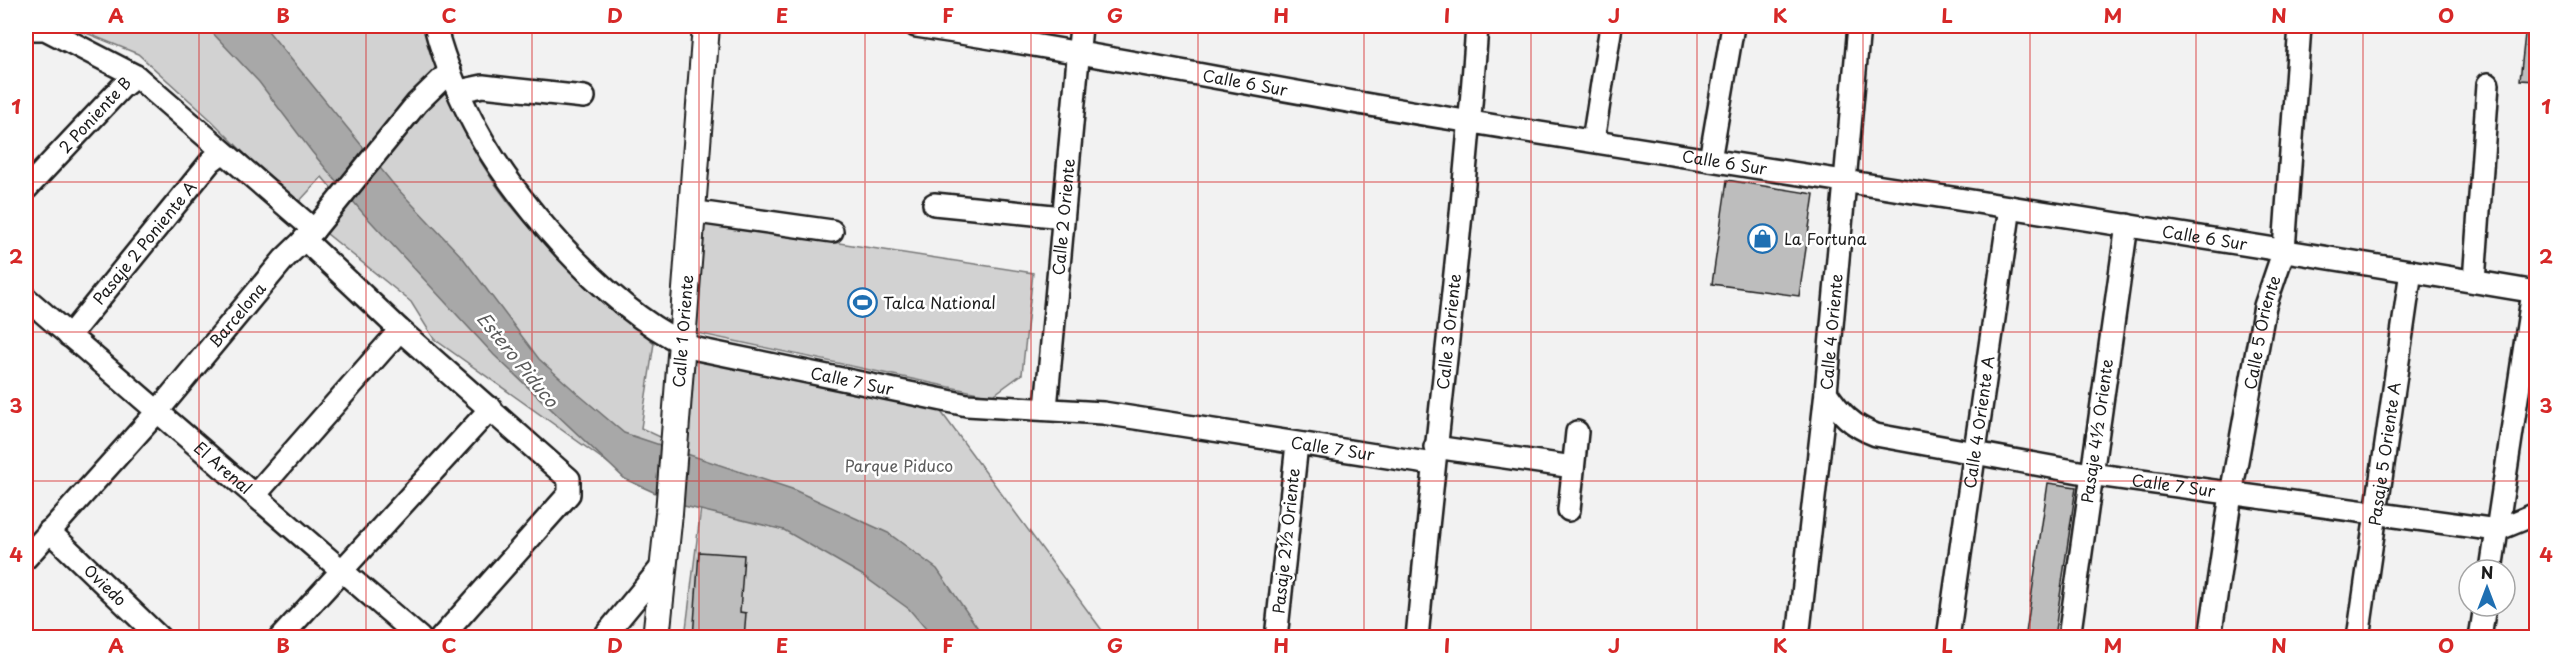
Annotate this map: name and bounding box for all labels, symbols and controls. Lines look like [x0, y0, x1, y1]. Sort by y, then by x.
text: A [108, 0, 124, 30]
text: B [276, 0, 290, 30]
text: C [441, 0, 457, 30]
text: D [607, 0, 623, 30]
text: E [776, 0, 788, 30]
text: F [942, 0, 954, 30]
text: G [1107, 0, 1123, 30]
text: H [1273, 0, 1289, 30]
text: I [1444, 0, 1450, 30]
text: J [1608, 0, 1620, 30]
text: K [1773, 0, 1788, 30]
text: L [1941, 0, 1953, 30]
text: M [2104, 0, 2122, 30]
text: N [2271, 0, 2287, 30]
text: O [2438, 0, 2454, 30]
street label: Calle 6 Sur [1201, 62, 1290, 101]
street label: 2 Poniente B [52, 71, 136, 158]
text: 1 [11, 91, 21, 121]
text: 1 [2541, 91, 2551, 121]
street label: Calle 6 Sur [1680, 143, 1769, 180]
street label: Calle 2 Oriente [1045, 157, 1080, 276]
street label: Pasaje 2 Poniente A [86, 175, 201, 309]
street label: Calle 6 Sur [2161, 218, 2250, 255]
shop icon: La Fortuna [1747, 223, 1779, 255]
place label: La Fortuna [1784, 226, 1867, 250]
text: 2 [9, 241, 23, 271]
text: 2 [2539, 241, 2553, 271]
street label: Calle 3 Oriente [1430, 272, 1466, 391]
street label: Calle 4 Oriente [1813, 272, 1848, 391]
street label: Calle 5 Oriente [2237, 272, 2286, 391]
street label: Calle 1 Oriente [666, 274, 698, 388]
street label: Barcelona [202, 277, 271, 352]
sports icon: Talca National [846, 287, 878, 319]
place label: Talca National [883, 290, 996, 314]
water label: Estero Piduco [471, 305, 566, 413]
street label: Calle 4 Oriente A [1957, 354, 1999, 490]
street label: Pasaje 4½ Oriente [2074, 357, 2118, 504]
street label: Calle 7 Sur [809, 360, 896, 401]
street label: Pasaje 5 Oriente A [2361, 380, 2406, 527]
text: 3 [9, 390, 23, 420]
text: 3 [2539, 390, 2553, 420]
street label: Calle 7 Sur [1289, 429, 1377, 466]
street label: El Arenal [189, 435, 258, 499]
park label: Parque Piduco [845, 453, 953, 477]
street label: Pasaje 2½ Oriente [1265, 467, 1305, 615]
street label: Calle 7 Sur [2130, 467, 2218, 502]
text: 4 [9, 539, 23, 569]
text: 4 [2539, 539, 2553, 569]
street label: Oviedo [79, 558, 133, 611]
north arrow [2457, 558, 2517, 618]
text: N [2481, 560, 2493, 584]
text: A [108, 630, 124, 660]
text: B [276, 630, 290, 660]
text: C [441, 630, 457, 660]
text: D [607, 630, 623, 660]
text: E [776, 630, 788, 660]
text: F [942, 630, 954, 660]
text: G [1107, 630, 1123, 660]
text: H [1273, 630, 1289, 660]
text: I [1444, 630, 1450, 660]
text: J [1608, 630, 1620, 660]
text: K [1773, 630, 1788, 660]
text: L [1941, 630, 1953, 660]
text: M [2104, 630, 2122, 660]
text: N [2271, 630, 2287, 660]
text: O [2438, 630, 2454, 660]

